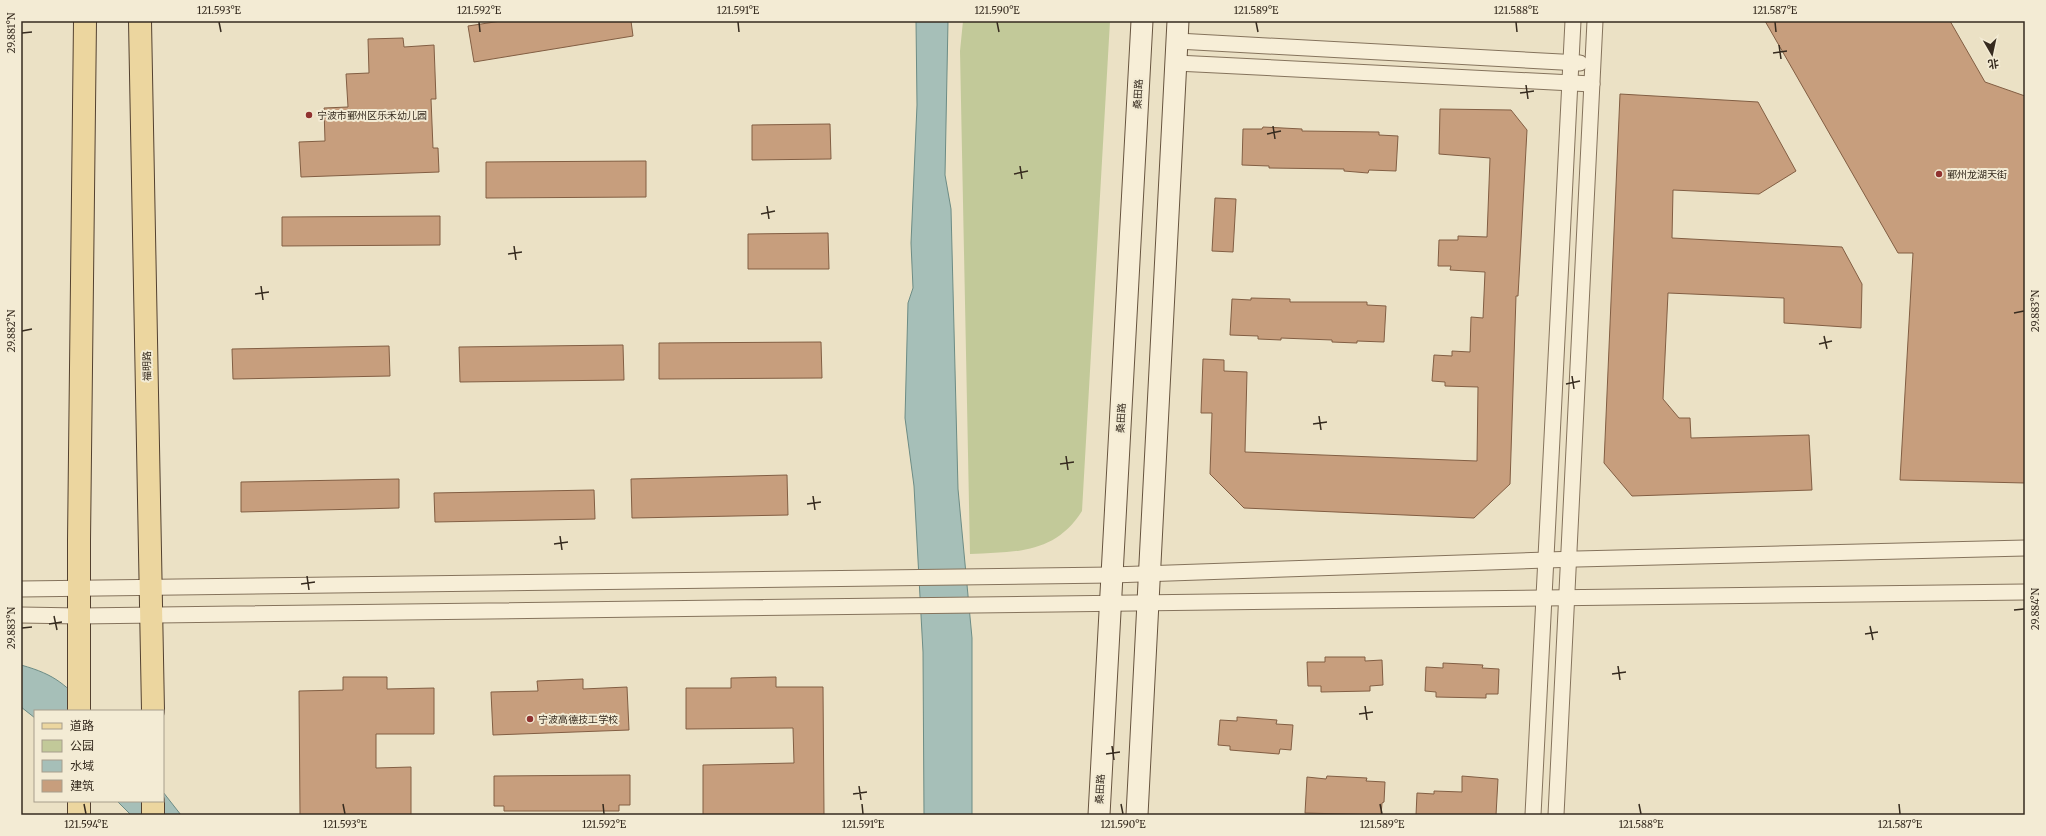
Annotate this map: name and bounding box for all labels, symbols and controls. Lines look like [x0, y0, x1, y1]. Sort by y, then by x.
text: 121.593°E [197, 4, 242, 17]
text: 121.592°E [457, 4, 502, 17]
text: 121.591°E [717, 4, 760, 17]
text: 121.590°E [974, 4, 1020, 17]
text: 121.589°E [1234, 4, 1279, 17]
text: 121.588°E [1494, 4, 1539, 17]
text: 121.587°E [1753, 4, 1798, 17]
text: 29.881°N [5, 12, 18, 54]
north arrow [1972, 34, 2012, 74]
text: 北 [1987, 56, 2000, 72]
street label: 桑田路 [1131, 79, 1145, 109]
place label: 宁波市鄞州区乐禾幼儿园 [317, 109, 427, 122]
marker: 宁波市鄞州区乐禾幼儿园 [304, 110, 314, 120]
place label: 鄞州龙湖天街 [1947, 168, 2007, 181]
marker: 鄞州龙湖天街 [1934, 169, 1944, 179]
text: 29.883°N [2029, 289, 2042, 332]
text: 29.882°N [5, 309, 18, 352]
street label: 福明路 [140, 351, 154, 381]
street label: 桑田路 [1114, 403, 1128, 433]
text: 29.884°N [2029, 588, 2042, 630]
text: 29.883°N [5, 606, 18, 649]
legend [34, 710, 164, 802]
place label: 宁波高德技工学校 [538, 713, 618, 726]
marker: 宁波高德技工学校 [525, 714, 535, 724]
text: 道路 [70, 718, 94, 733]
text: 公园 [70, 738, 94, 753]
text: 水域 [70, 758, 94, 773]
street label: 桑田路 [1093, 774, 1107, 804]
text: 建筑 [70, 778, 94, 793]
text: 121.594°E [64, 818, 108, 831]
text: 121.593°E [323, 818, 368, 831]
text: 121.592°E [582, 818, 627, 831]
text: 121.591°E [842, 818, 885, 831]
text: 121.590°E [1100, 818, 1146, 831]
text: 121.589°E [1360, 818, 1405, 831]
text: 121.588°E [1619, 818, 1664, 831]
text: 121.587°E [1878, 818, 1923, 831]

